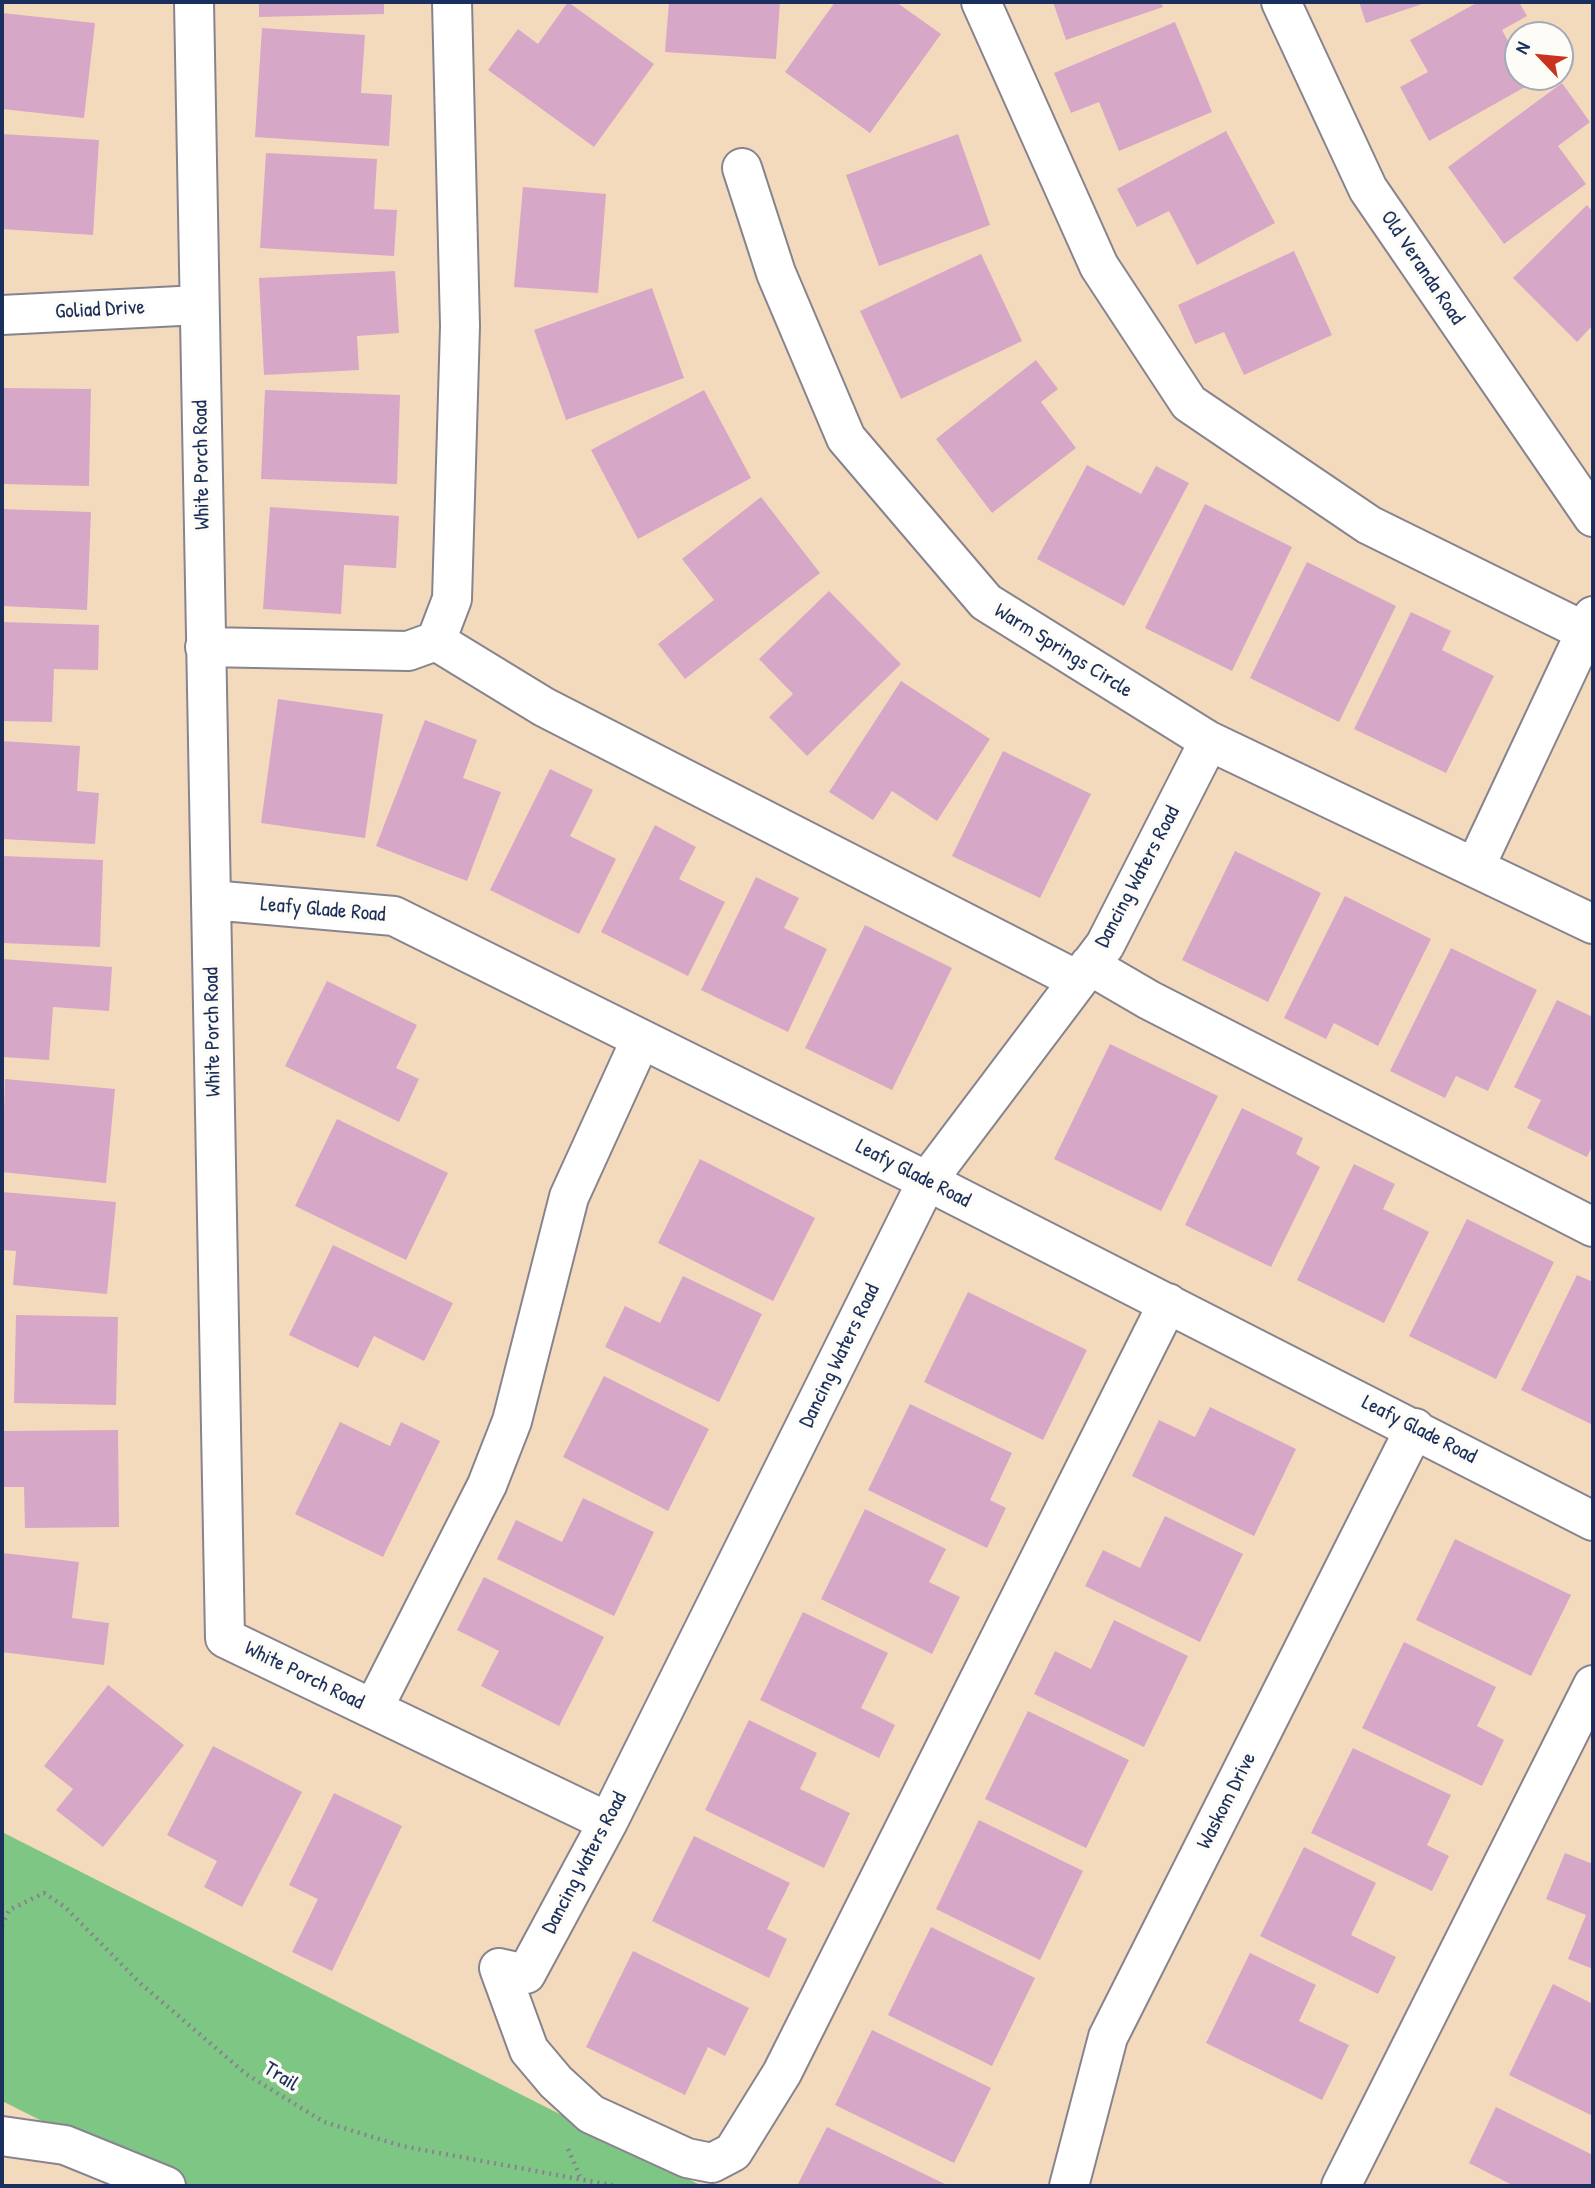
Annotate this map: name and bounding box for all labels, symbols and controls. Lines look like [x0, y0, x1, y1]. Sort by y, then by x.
north arrow [1504, 21, 1574, 91]
text: N [1508, 37, 1536, 58]
street label: Old Veranda Road [1375, 206, 1469, 330]
street label: Goliad Drive [55, 295, 145, 325]
street label: White Porch Road [188, 400, 216, 530]
street label: Warm Springs Circle [989, 598, 1137, 704]
street label: Dancing Waters Road [1090, 802, 1186, 952]
street label: Leafy Glade Road [259, 892, 387, 928]
street label: White Porch Road [199, 967, 227, 1097]
street label: Leafy Glade Road [851, 1134, 975, 1214]
street label: Dancing Waters Road [794, 1280, 886, 1432]
street label: Leafy Glade Road [1357, 1390, 1481, 1470]
street label: White Porch Road [240, 1636, 368, 1716]
street label: Waskom Drive [1192, 1748, 1262, 1854]
street label: Dancing Waters Road [537, 1788, 633, 1938]
street label: Trail [259, 2057, 303, 2097]

